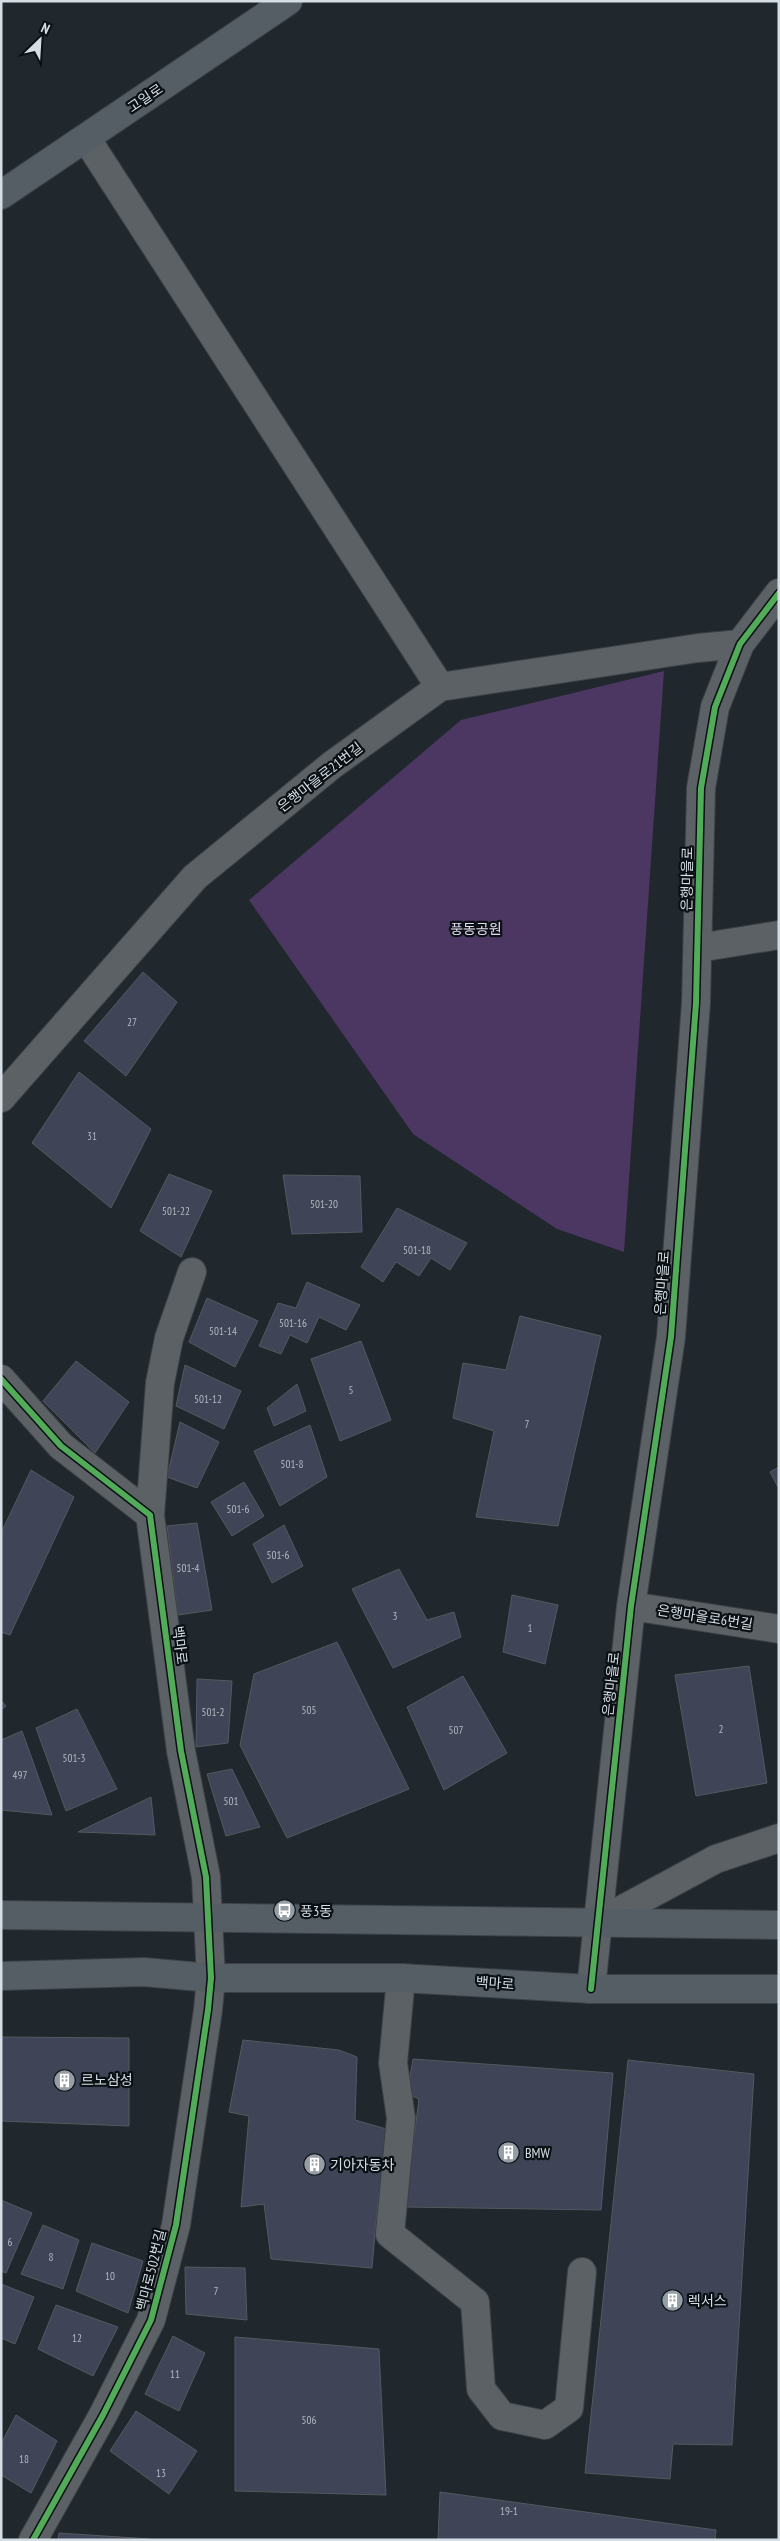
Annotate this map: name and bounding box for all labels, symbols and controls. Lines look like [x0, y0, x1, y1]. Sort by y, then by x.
north arrow [15, 15, 65, 65]
text: N [38, 18, 53, 38]
street label: 고일로 [124, 80, 166, 116]
street label: 은행마을로21번길 [274, 738, 366, 816]
street label: 은행마을로 [677, 847, 697, 911]
park label: 풍동공원 [450, 920, 502, 938]
house number: 27 [127, 1015, 137, 1029]
house number: 31 [87, 1129, 97, 1143]
house number: 501-20 [310, 1197, 338, 1211]
house number: 501-22 [162, 1204, 190, 1218]
house number: 501-18 [403, 1243, 431, 1257]
street label: 은행마을로 [651, 1250, 673, 1316]
house number: 501-16 [279, 1316, 307, 1330]
house number: 501-14 [209, 1324, 237, 1338]
house number: 5 [349, 1383, 354, 1397]
house number: 501-12 [194, 1392, 222, 1406]
house number: 7 [525, 1417, 530, 1431]
house number: 501-8 [280, 1457, 304, 1471]
house number: 501-6 [226, 1502, 250, 1516]
house number: 501-6 [266, 1548, 290, 1562]
house number: 501-4 [176, 1561, 200, 1575]
street label: 은행마을로6번길 [656, 1601, 754, 1633]
house number: 3 [393, 1609, 398, 1623]
house number: 1 [528, 1621, 533, 1635]
street label: 백마로 [169, 1625, 191, 1665]
street label: 은행마을로 [599, 1651, 623, 1717]
house number: 505 [302, 1703, 316, 1717]
house number: 501-2 [201, 1705, 225, 1719]
house number: 2 [719, 1722, 724, 1736]
house number: 507 [449, 1723, 463, 1737]
house number: 501-3 [62, 1751, 86, 1765]
house number: 497 [13, 1768, 27, 1782]
house number: 501 [224, 1794, 238, 1808]
bus stop icon: 풍3동 [272, 1899, 296, 1923]
place label: 풍3동 [300, 1902, 332, 1920]
street label: 백마로 [475, 1973, 515, 1993]
building icon: 르노삼성 [53, 2068, 77, 2092]
place label: 르노삼성 [81, 2071, 133, 2089]
building icon: BMW [497, 2141, 521, 2165]
place label: BMW [525, 2144, 551, 2162]
building icon: 기아자동차 [302, 2153, 326, 2177]
place label: 기아자동차 [330, 2156, 395, 2174]
street label: 백마로502번길 [132, 2227, 170, 2313]
house number: 6 [8, 2235, 13, 2249]
house number: 8 [49, 2250, 54, 2264]
house number: 10 [105, 2269, 115, 2283]
house number: 7 [214, 2284, 219, 2298]
building icon: 렉서스 [660, 2289, 684, 2313]
place label: 렉서스 [688, 2292, 727, 2310]
house number: 12 [72, 2331, 82, 2345]
house number: 11 [170, 2367, 180, 2381]
house number: 506 [302, 2413, 316, 2427]
house number: 18 [19, 2452, 29, 2466]
house number: 13 [156, 2466, 166, 2480]
house number: 19-1 [500, 2504, 518, 2518]

